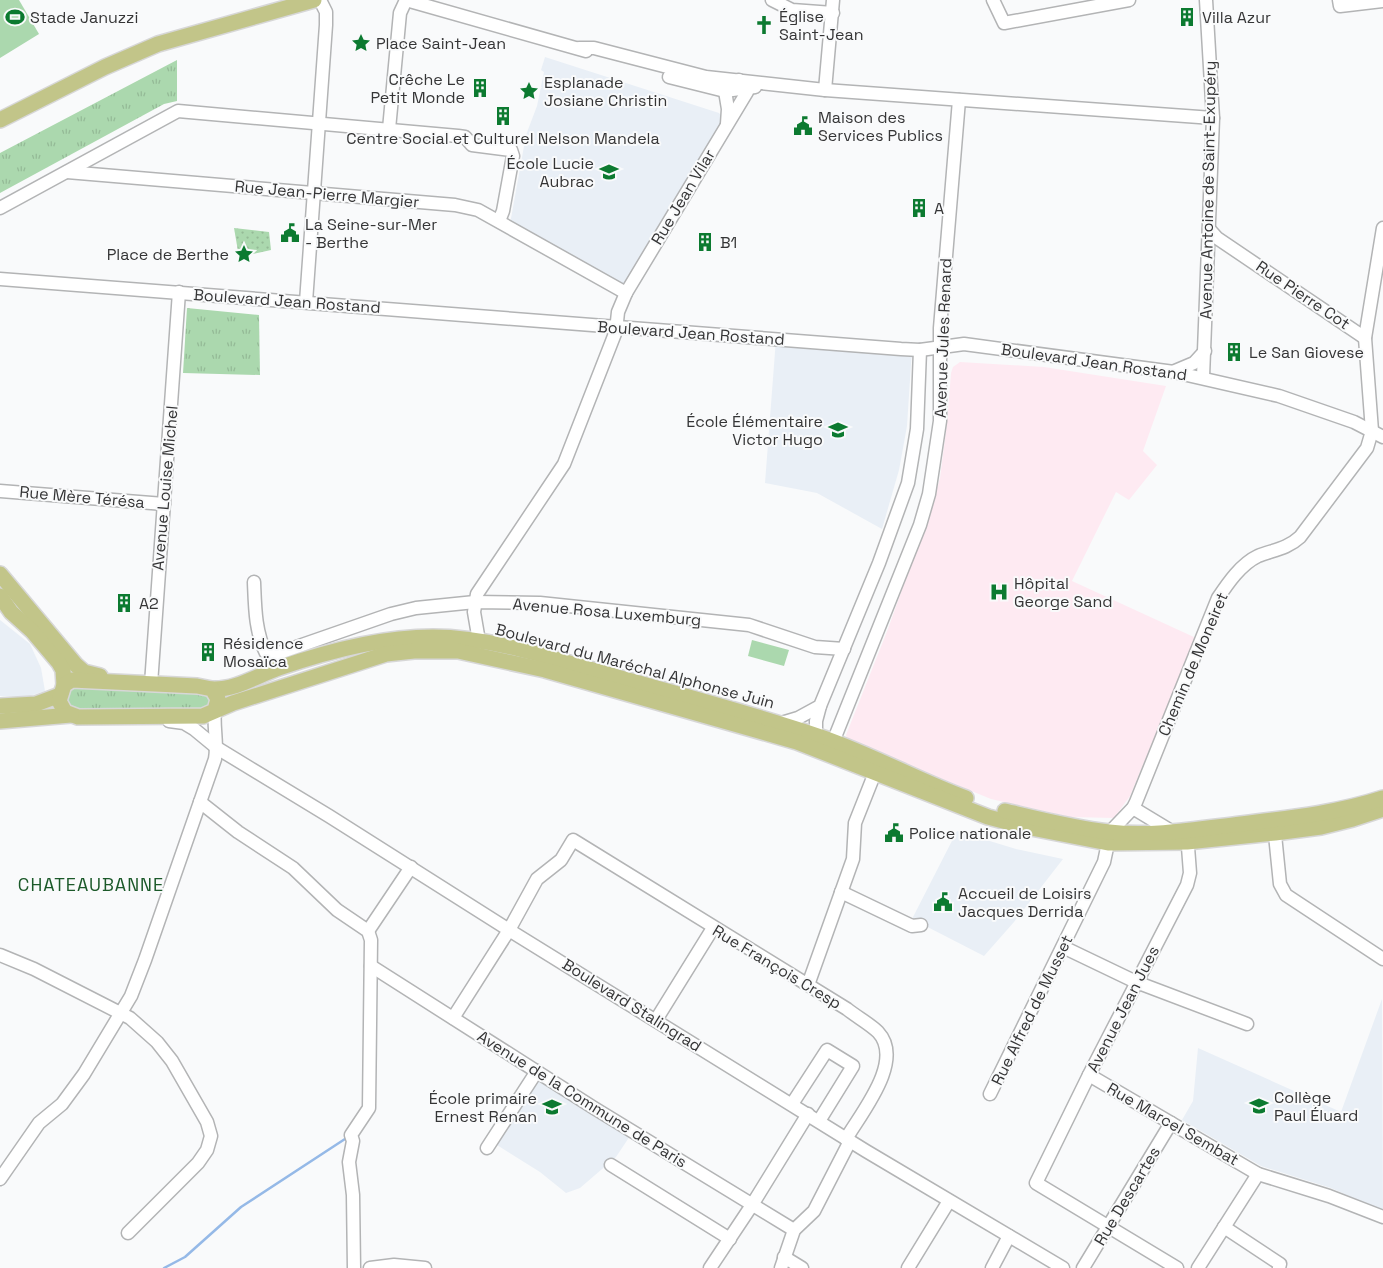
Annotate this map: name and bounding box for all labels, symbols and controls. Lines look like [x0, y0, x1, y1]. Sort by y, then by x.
sports icon: Stade Januzzi [4, 6, 26, 28]
place label: Église Saint-Jean [779, 6, 863, 45]
building icon: Villa Azur [1176, 6, 1198, 28]
place label: Stade Januzzi [30, 7, 138, 28]
place label: Villa Azur [1202, 7, 1271, 28]
church icon: Église Saint-Jean [753, 14, 775, 36]
place icon: Place Saint-Jean [350, 32, 372, 54]
place label: Place Saint-Jean [376, 33, 506, 54]
street label: Avenue Antoine de Saint-Exupéry [1195, 60, 1221, 320]
place label: Crêche Le Petit Monde [370, 69, 465, 108]
place label: Esplanade Josiane Christin [544, 72, 667, 111]
building icon: Crêche Le Petit Monde [469, 77, 491, 99]
place icon: Esplanade Josiane Christin [518, 80, 540, 102]
building icon: Centre Social et Culturel Nelson Mandela [492, 105, 514, 127]
place label: Maison des Services Publics [818, 107, 943, 146]
public building icon: Maison des Services Publics [792, 115, 814, 137]
place label: Centre Social et Culturel Nelson Mandela [346, 128, 660, 149]
street label: Rue Jean Vilar [646, 145, 720, 249]
place label: École Lucie Aubrac [507, 153, 594, 192]
school or university icon: École Lucie Aubrac [598, 161, 620, 183]
street label: Rue Jean-Pierre Margier [234, 175, 420, 213]
building icon: A [908, 197, 930, 219]
place label: A [934, 198, 944, 219]
place label: La Seine-sur-Mer - Berthe [305, 214, 437, 253]
public building icon: La Seine-sur-Mer - Berthe [279, 222, 301, 244]
building icon: B1 [694, 231, 716, 253]
place label: B1 [720, 232, 737, 253]
place icon: Place de Berthe [233, 243, 255, 265]
place label: Place de Berthe [107, 244, 229, 265]
street label: Rue Pierre Cot [1252, 256, 1354, 334]
street label: Avenue Jules Renard [930, 258, 956, 418]
street label: Boulevard Jean Rostand [193, 284, 381, 318]
street label: Boulevard Jean Rostand [597, 316, 785, 350]
street label: Boulevard Jean Rostand [1000, 339, 1188, 385]
building icon: Le San Giovese [1223, 341, 1245, 363]
place label: Le San Giovese [1249, 342, 1364, 363]
street label: Avenue Louise Michel [147, 405, 183, 571]
place label: École Élémentaire Victor Hugo [686, 411, 823, 450]
school or university icon: École Élémentaire Victor Hugo [827, 419, 849, 441]
street label: Rue Mère Térésa [18, 481, 146, 513]
place label: Hôpital George Sand [1014, 573, 1113, 612]
hospital icon: Hôpital George Sand [988, 581, 1010, 603]
street label: Chemin de Moneiret [1153, 589, 1233, 739]
building icon: A2 [113, 592, 135, 614]
place label: A2 [139, 593, 159, 614]
street label: Avenue Rosa Luxemburg [512, 593, 702, 631]
street label: Boulevard du Maréchal Alphonse Juin [493, 619, 777, 713]
place label: Résidence Mosaïca [223, 633, 304, 672]
building icon: Résidence Mosaïca [197, 641, 219, 663]
public building icon: Police nationale [883, 822, 905, 844]
place label: Police nationale [909, 823, 1031, 844]
district label: CHATEAUBANNE [18, 873, 164, 896]
place label: Accueil de Loisirs Jacques Derrida [958, 883, 1091, 922]
public building icon: Accueil de Loisirs Jacques Derrida [932, 891, 954, 913]
street label: Rue François Cresp [709, 920, 845, 1014]
street label: Rue Alfred de Musset [986, 931, 1078, 1089]
street label: Avenue Jean Jues [1082, 942, 1164, 1076]
street label: Boulevard Stalingrad [558, 954, 706, 1056]
street label: Avenue de la Commune de Paris [473, 1026, 691, 1172]
street label: Rue Marcel Sembat [1103, 1078, 1243, 1170]
place label: Collège Paul Éluard [1274, 1087, 1358, 1126]
place label: École primaire Ernest Renan [429, 1088, 537, 1127]
school or university icon: Collège Paul Éluard [1248, 1095, 1270, 1117]
school or university icon: École primaire Ernest Renan [541, 1096, 563, 1118]
street label: Rue Descartes [1089, 1143, 1165, 1249]

